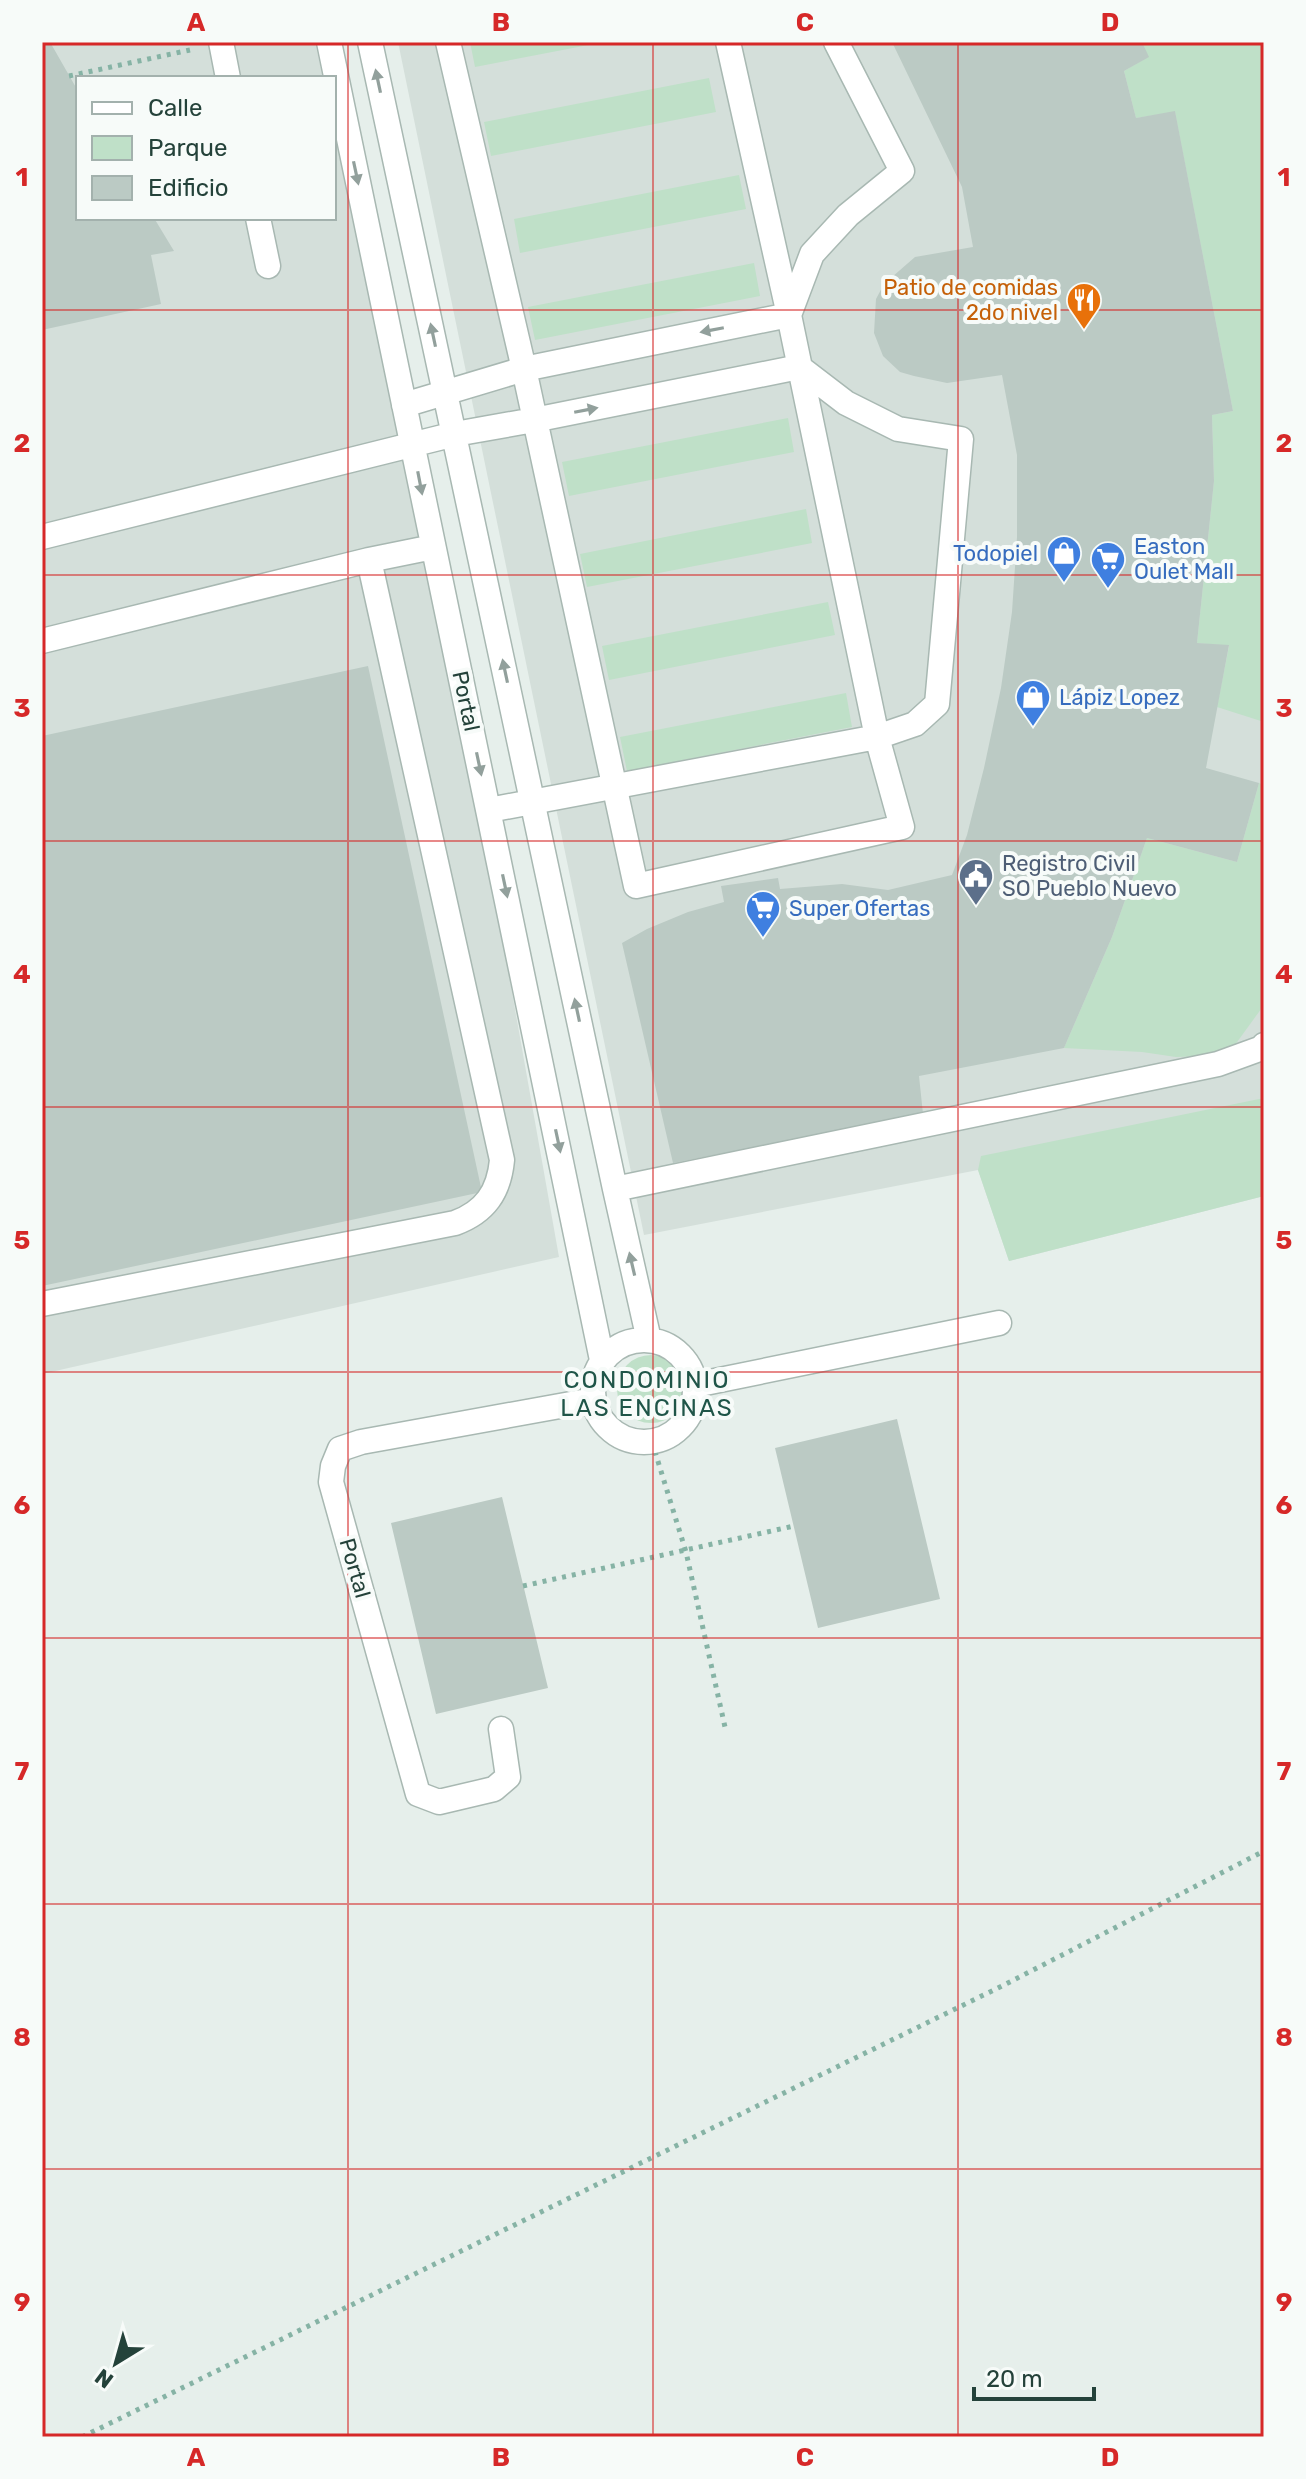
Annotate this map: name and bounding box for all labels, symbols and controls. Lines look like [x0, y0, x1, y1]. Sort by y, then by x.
text: A [187, 7, 206, 38]
text: B [492, 7, 510, 38]
text: C [796, 7, 814, 38]
text: D [1101, 7, 1119, 38]
one-way arrow [372, 68, 384, 93]
legend [76, 76, 336, 220]
text: Calle [148, 94, 202, 122]
text: Parque [148, 134, 227, 162]
one-way arrow [350, 161, 362, 186]
text: 1 [16, 162, 28, 193]
text: 1 [1278, 162, 1290, 193]
text: Edificio [148, 174, 229, 202]
place label: Patio de comidas 2do nivel [883, 274, 1058, 326]
restaurant icon: Patio de comidas 2do nivel [1065, 281, 1103, 331]
one-way arrow [426, 322, 439, 347]
one-way arrow [699, 325, 724, 337]
one-way arrow [574, 403, 599, 416]
text: 2 [14, 428, 30, 459]
text: 2 [1276, 428, 1292, 459]
one-way arrow [414, 470, 427, 495]
place label: Easton Oulet Mall [1134, 533, 1234, 585]
shop icon: Todopiel [1045, 534, 1083, 584]
place label: Todopiel [953, 540, 1038, 567]
supermarket icon: Easton Oulet Mall [1089, 540, 1127, 590]
one-way arrow [498, 659, 511, 684]
street label: Portal [446, 668, 486, 734]
shop icon: Lápiz Lopez [1014, 678, 1052, 728]
place label: Lápiz Lopez [1059, 684, 1180, 711]
text: 3 [13, 693, 31, 724]
text: 3 [1275, 693, 1293, 724]
one-way arrow [473, 752, 486, 777]
place label: Registro Civil SO Pueblo Nuevo [1002, 850, 1177, 902]
public building icon: Registro Civil SO Pueblo Nuevo [957, 857, 995, 907]
one-way arrow [499, 874, 512, 899]
supermarket icon: Super Ofertas [744, 889, 782, 939]
place label: Super Ofertas [789, 895, 930, 922]
text: 4 [13, 959, 31, 990]
text: 4 [1275, 959, 1293, 990]
one-way arrow [570, 997, 583, 1022]
one-way arrow [552, 1129, 565, 1154]
text: 5 [14, 1225, 30, 1256]
text: 5 [1276, 1225, 1292, 1256]
one-way arrow [625, 1251, 638, 1276]
district label: CONDOMINIO LAS ENCINAS [560, 1366, 734, 1422]
text: 6 [14, 1490, 31, 1521]
text: 6 [1276, 1490, 1293, 1521]
street label: Portal [334, 1535, 376, 1601]
text: 7 [15, 1756, 30, 1787]
text: 7 [1277, 1756, 1292, 1787]
text: 8 [13, 2022, 31, 2053]
text: 8 [1275, 2022, 1293, 2053]
text: 9 [14, 2287, 30, 2318]
text: 9 [1276, 2287, 1292, 2318]
north arrow [76, 2323, 156, 2403]
scale bar [974, 2351, 1094, 2401]
text: N [90, 2363, 119, 2394]
text: 20 m [986, 2365, 1043, 2393]
text: A [187, 2442, 206, 2473]
text: B [492, 2442, 510, 2473]
text: C [796, 2442, 814, 2473]
text: D [1101, 2442, 1119, 2473]

